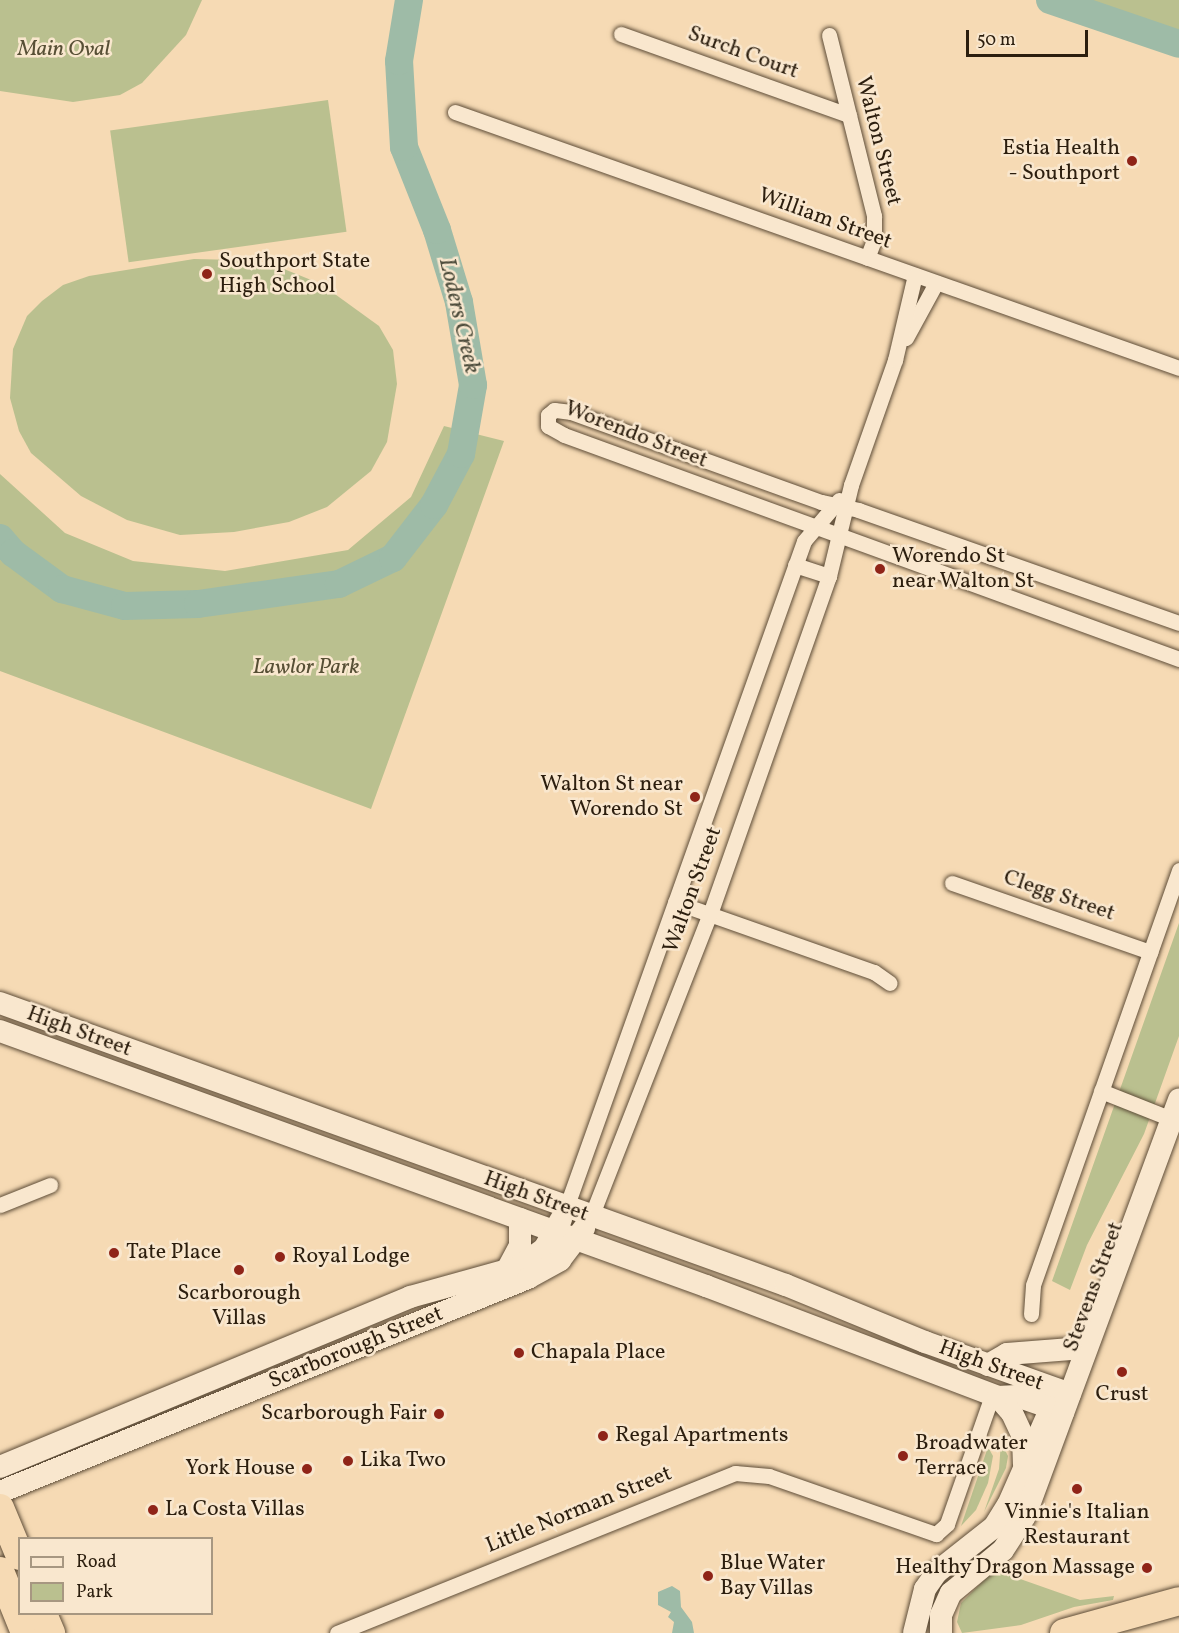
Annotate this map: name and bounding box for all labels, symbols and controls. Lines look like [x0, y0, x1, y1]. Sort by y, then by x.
scale bar [969, 18, 1090, 56]
street label: Surch Court [684, 21, 802, 85]
text: 50 m [977, 28, 1016, 53]
park label: Main Oval [18, 37, 110, 63]
street label: Walton Street [849, 74, 907, 208]
place label: Estia Health - Southport [1002, 135, 1120, 186]
marker: Estia Health - Southport [1125, 154, 1139, 168]
street label: William Street [755, 183, 895, 255]
place label: Southport State High School [219, 248, 370, 300]
water label: Loders Creek [431, 255, 485, 377]
marker: Southport State High School [200, 267, 214, 281]
street label: Worendo Street [561, 396, 711, 474]
place label: Worendo St near Walton St [892, 543, 1035, 594]
marker: Worendo St near Walton St [873, 562, 887, 576]
park label: Lawlor Park [253, 655, 359, 681]
place label: Walton St near Worendo St [540, 771, 683, 822]
marker: Walton St near Worendo St [688, 790, 702, 804]
street label: Walton Street [658, 823, 728, 957]
street label: Clegg Street [1000, 865, 1118, 927]
street label: High Street [23, 1001, 135, 1063]
street label: High Street [480, 1166, 592, 1228]
street label: Stevens Street [1058, 1218, 1130, 1356]
place label: Tate Place [126, 1240, 221, 1266]
place label: Royal Lodge [292, 1244, 410, 1270]
marker: Tate Place [107, 1246, 121, 1260]
marker: Royal Lodge [273, 1250, 287, 1264]
marker: Scarborough Villas [232, 1263, 246, 1277]
place label: Scarborough Villas [177, 1280, 301, 1332]
street label: Scarborough Street [265, 1301, 447, 1395]
street label: High Street [935, 1335, 1047, 1397]
place label: Chapala Place [531, 1340, 666, 1366]
marker: Chapala Place [512, 1346, 526, 1360]
marker: Crust [1115, 1365, 1129, 1379]
place label: Crust [1095, 1382, 1149, 1408]
place label: Scarborough Fair [261, 1401, 427, 1427]
marker: Scarborough Fair [432, 1407, 446, 1421]
place label: Regal Apartments [615, 1423, 788, 1449]
marker: Regal Apartments [596, 1429, 610, 1443]
place label: Broadwater Terrace [915, 1430, 1028, 1482]
place label: Lika Two [360, 1448, 447, 1474]
marker: Broadwater Terrace [896, 1449, 910, 1463]
marker: Lika Two [341, 1454, 355, 1468]
place label: York House [185, 1456, 295, 1482]
street label: Little Norman Street [482, 1461, 676, 1559]
marker: York House [300, 1462, 314, 1476]
marker: Vinnie's Italian Restaurant [1070, 1482, 1084, 1496]
place label: La Costa Villas [165, 1497, 305, 1523]
place label: Vinnie's Italian Restaurant [1004, 1499, 1150, 1550]
marker: La Costa Villas [146, 1503, 160, 1517]
legend [18, 1537, 213, 1615]
text: Road [76, 1550, 117, 1575]
place label: Blue Water Bay Villas [720, 1550, 826, 1602]
place label: Healthy Dragon Massage [895, 1555, 1135, 1581]
marker: Healthy Dragon Massage [1140, 1561, 1154, 1575]
marker: Blue Water Bay Villas [701, 1569, 715, 1583]
text: Park [76, 1580, 113, 1605]

